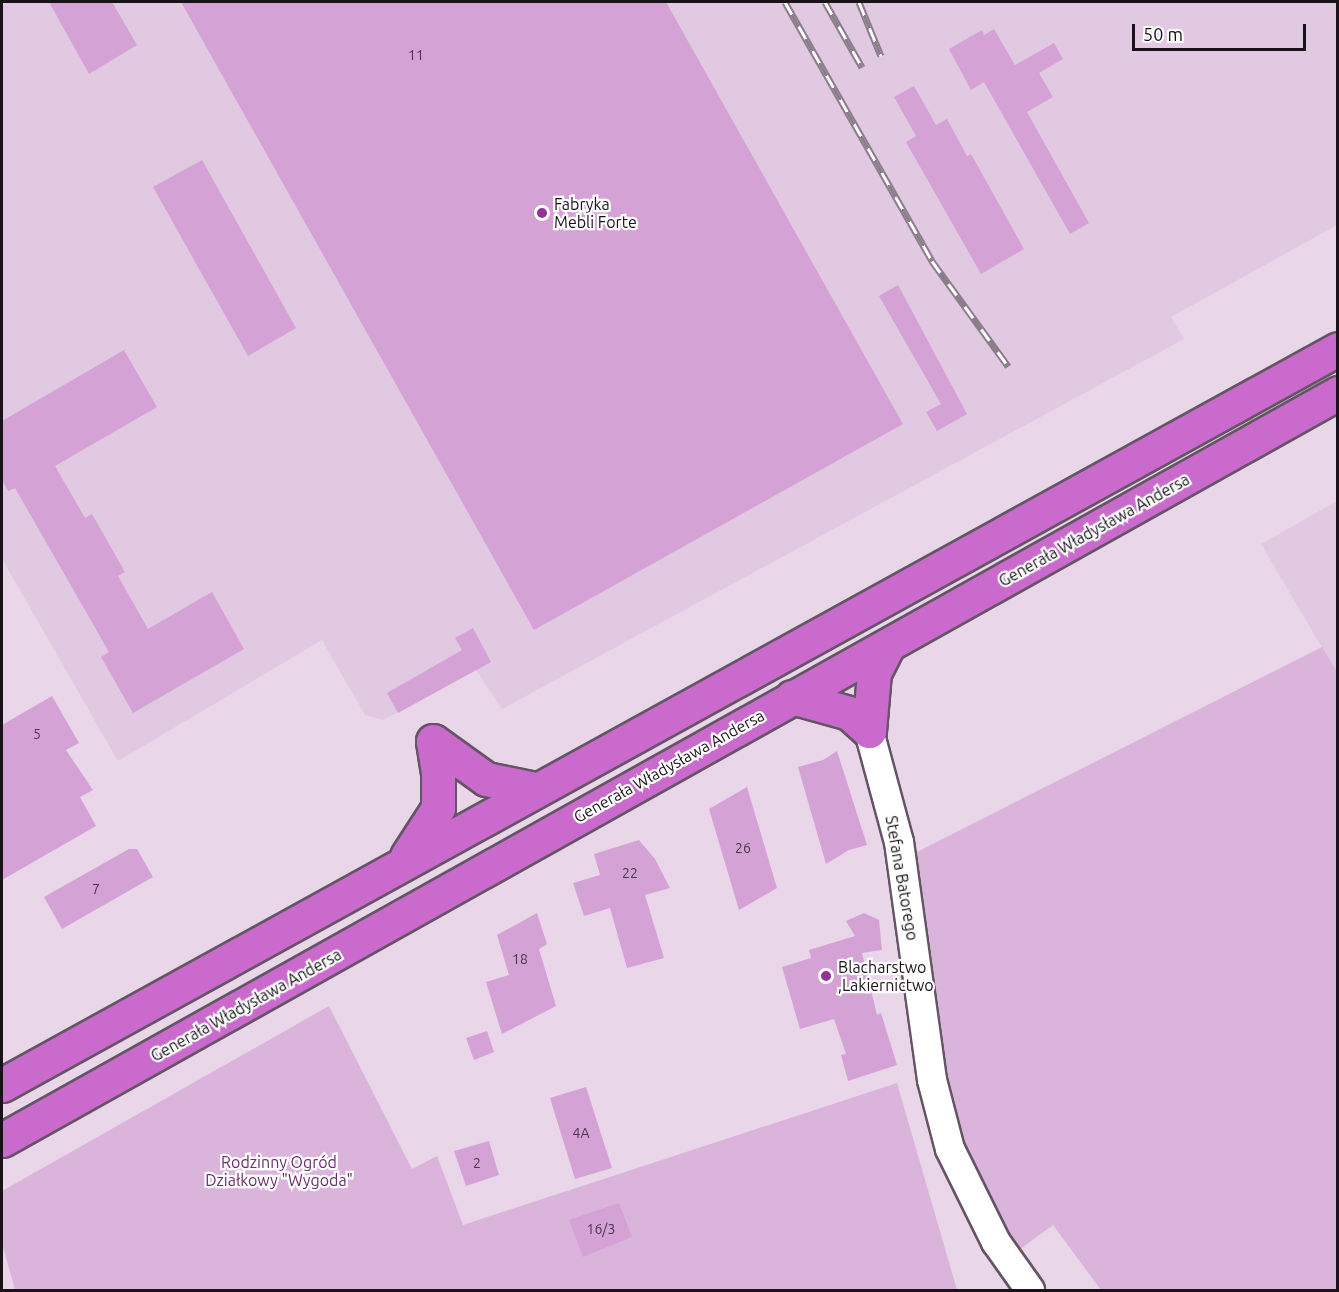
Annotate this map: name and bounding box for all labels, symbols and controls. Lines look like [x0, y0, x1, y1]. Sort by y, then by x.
scale bar [1135, 12, 1309, 50]
text: 50 m [1143, 24, 1183, 44]
house number: 11 [408, 47, 424, 63]
place label: Fabryka Mebli Forte [554, 194, 637, 232]
marker: Fabryka Mebli Forte [535, 206, 549, 220]
street label: Generała Władysława Andersa [995, 469, 1193, 591]
street label: Generała Władysława Andersa [570, 705, 768, 827]
house number: 5 [33, 726, 41, 742]
street label: Stefana Batorego [882, 814, 922, 942]
house number: 26 [735, 840, 751, 856]
house number: 22 [622, 865, 638, 881]
house number: 7 [92, 881, 100, 897]
street label: Generała Władysława Andersa [147, 944, 345, 1066]
house number: 18 [512, 951, 528, 967]
place label: Blacharstwo ,Lakiernictwo [838, 957, 934, 995]
marker: Blacharstwo ,Lakiernictwo [819, 969, 833, 983]
house number: 4A [573, 1125, 589, 1141]
park label: Rodzinny Ogród Działkowy "Wygoda" [205, 1152, 353, 1190]
house number: 2 [473, 1155, 481, 1171]
house number: 16/3 [587, 1221, 615, 1237]

